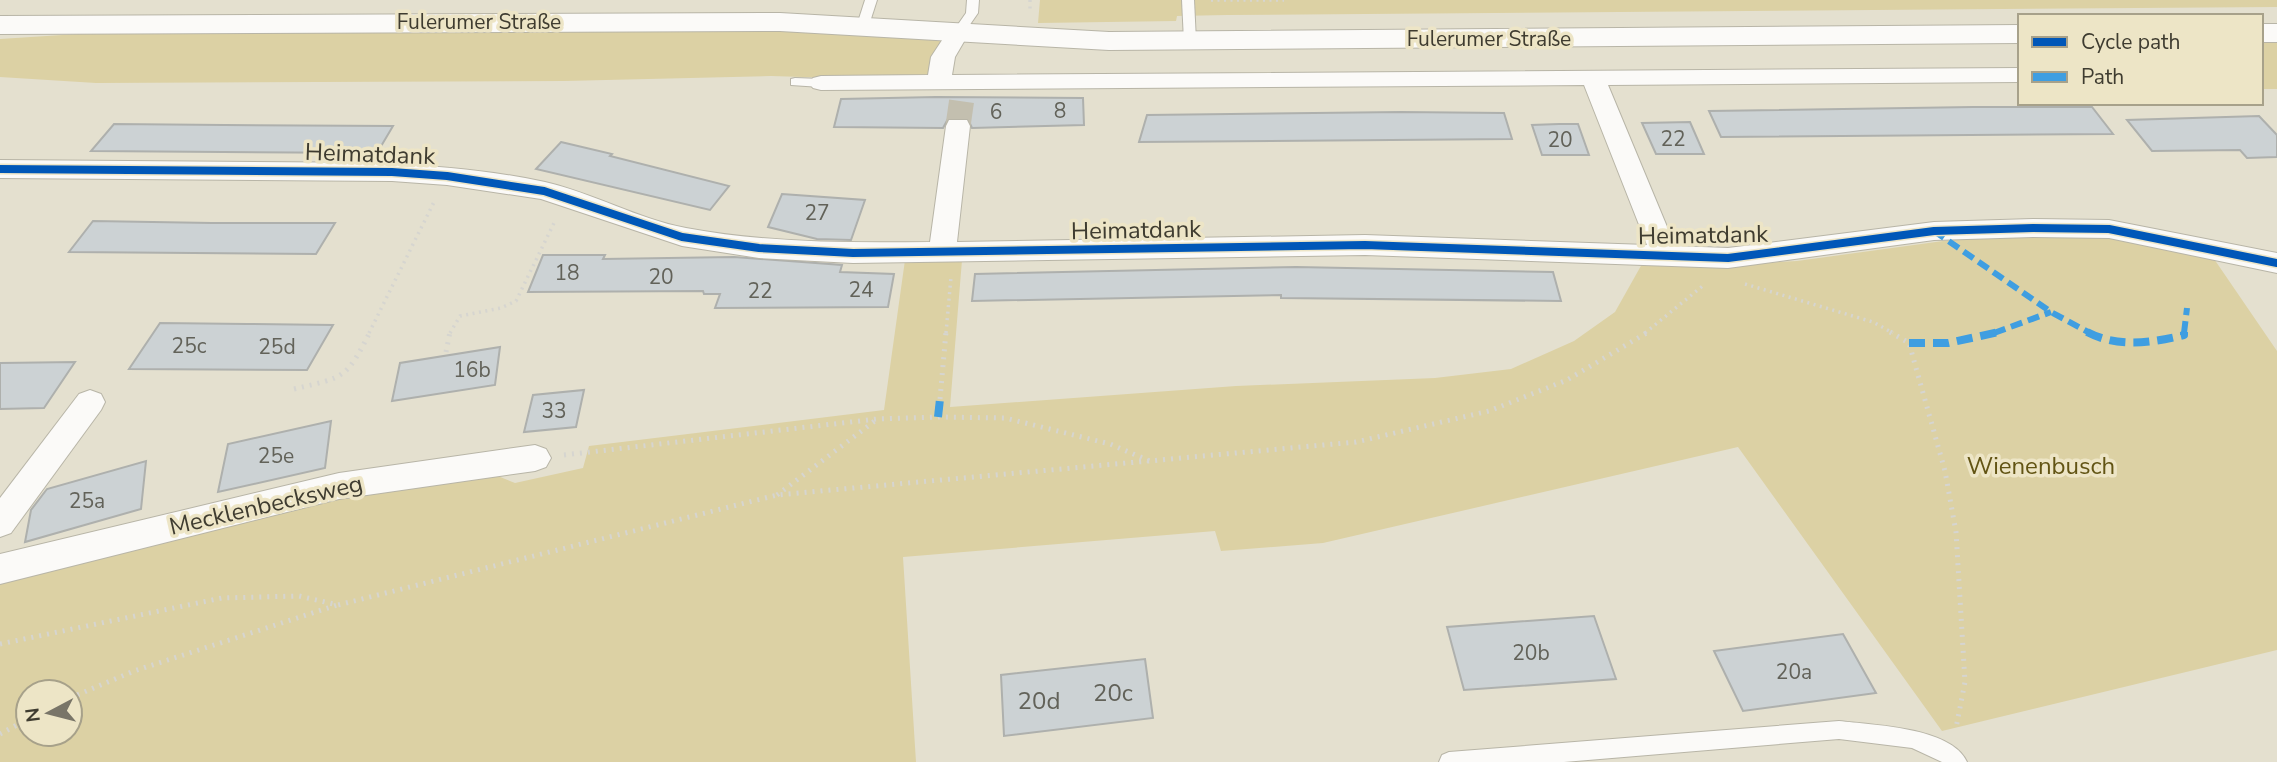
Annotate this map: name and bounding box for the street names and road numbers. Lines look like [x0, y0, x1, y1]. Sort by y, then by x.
street label: Fulerumer Straße [397, 8, 561, 36]
street label: Fulerumer Straße [1407, 25, 1571, 53]
street label: Heimatdank [304, 136, 437, 172]
street label: Heimatdank [1070, 213, 1203, 247]
street label: Heimatdank [1637, 218, 1770, 252]
street label: Mecklenbecksweg [166, 467, 366, 543]

